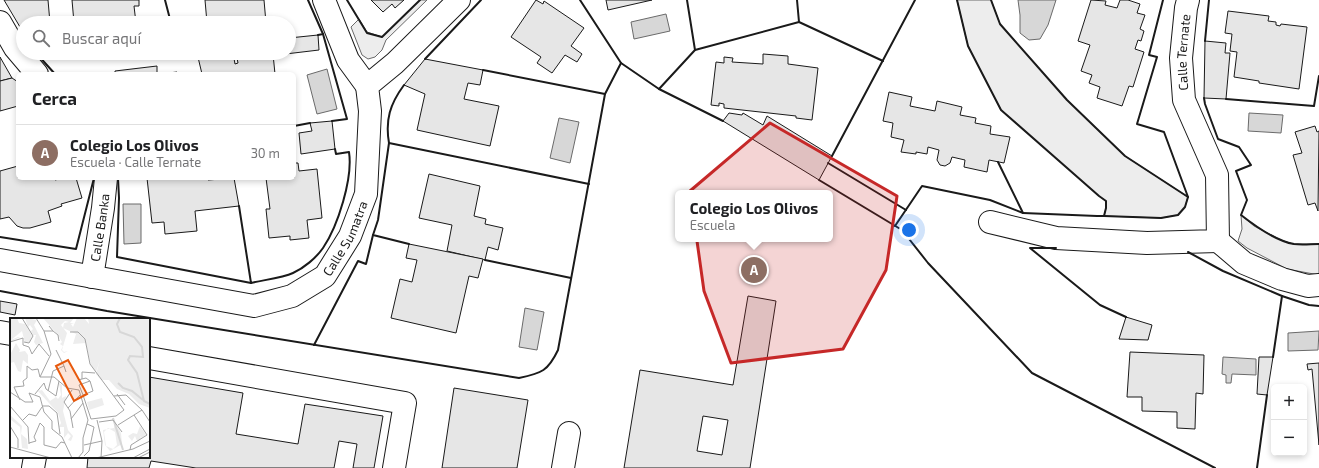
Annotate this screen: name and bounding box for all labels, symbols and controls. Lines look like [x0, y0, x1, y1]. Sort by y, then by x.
street label: Calle Ternate [1173, 13, 1193, 91]
search box [16, 16, 296, 60]
icon: search [30, 27, 52, 49]
text: Buscar aquí [62, 29, 141, 47]
text: Cerca [32, 88, 77, 108]
text: Colegio Los Olivos [70, 136, 199, 154]
text: A [41, 145, 49, 161]
text: 30 m [251, 145, 280, 161]
text: Escuela · Calle Ternate [70, 154, 201, 170]
popup [675, 190, 833, 242]
street label: Calle Banka [87, 193, 112, 263]
street label: Calle Sumatra [319, 198, 371, 279]
text: Colegio Los Olivos [690, 199, 818, 217]
text: Escuela [690, 217, 735, 233]
your location [899, 220, 919, 240]
pin: A [741, 255, 767, 285]
inset map [10, 318, 150, 458]
map controls [1271, 384, 1307, 456]
button: + [1271, 384, 1307, 420]
button: − [1271, 420, 1307, 456]

